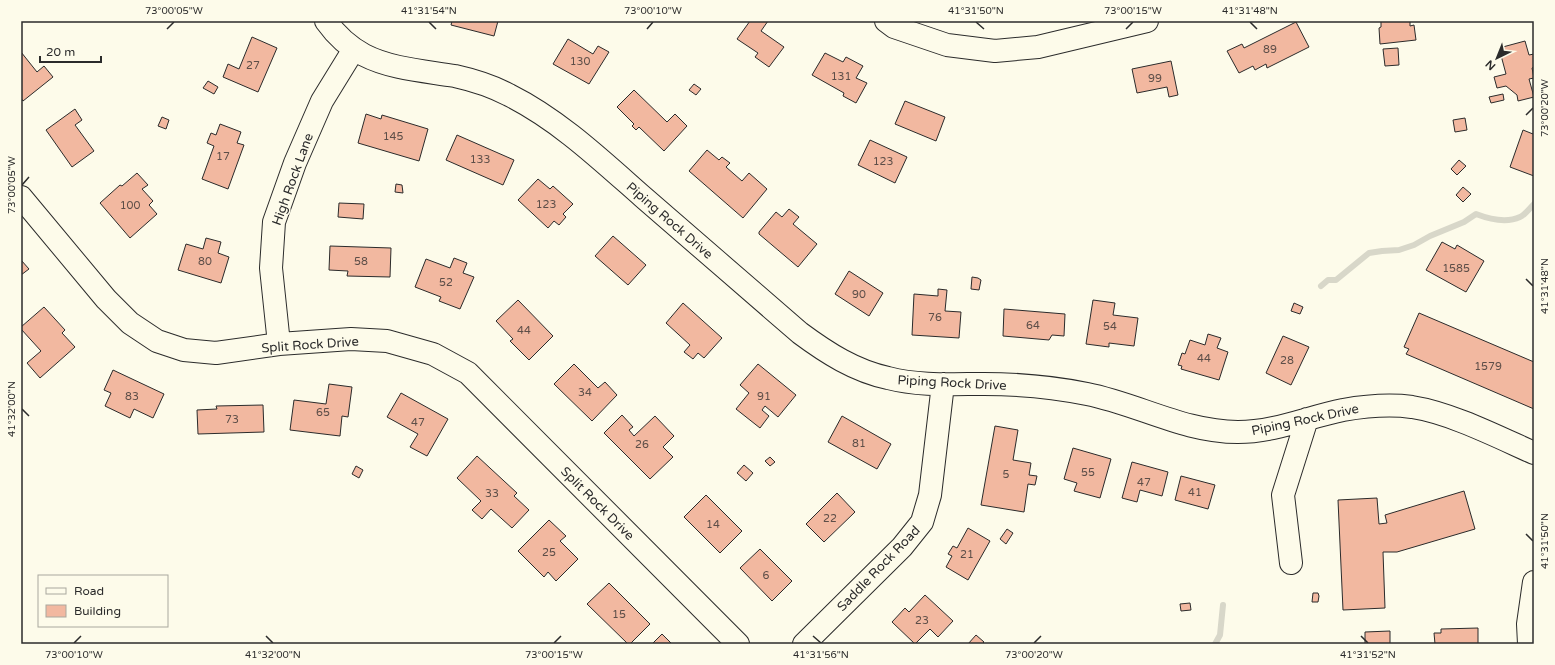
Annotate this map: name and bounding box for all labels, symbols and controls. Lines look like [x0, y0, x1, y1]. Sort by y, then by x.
text: 73°00'05"W [145, 5, 203, 17]
text: 41°31'54"N [401, 5, 457, 17]
text: 73°00'10"W [624, 5, 682, 17]
text: 41°31'50"N [948, 5, 1004, 17]
text: 73°00'15"W [1104, 5, 1162, 17]
text: 41°31'48"N [1222, 5, 1278, 17]
scale bar [40, 38, 101, 64]
north arrow [1477, 38, 1517, 78]
house number: 89 [1263, 43, 1277, 56]
text: 20 m [46, 45, 75, 59]
house number: 130 [570, 55, 590, 68]
text: N [1483, 57, 1498, 73]
house number: 27 [246, 59, 260, 72]
house number: 131 [831, 70, 851, 83]
house number: 99 [1148, 72, 1162, 85]
text: 73°00'20"W [1539, 79, 1551, 137]
house number: 145 [383, 130, 403, 143]
street label: High Rock Lane [269, 131, 317, 228]
house number: 17 [216, 150, 230, 163]
house number: 133 [470, 153, 490, 166]
house number: 123 [873, 155, 893, 168]
text: 73°00'05"W [6, 156, 18, 214]
street label: Piping Rock Drive [623, 179, 716, 263]
house number: 123 [536, 198, 556, 211]
house number: 100 [120, 199, 140, 212]
house number: 80 [198, 255, 212, 268]
house number: 58 [354, 255, 368, 268]
text: 41°31'48"N [1539, 258, 1551, 314]
house number: 1585 [1442, 262, 1470, 275]
house number: 52 [439, 276, 453, 289]
house number: 90 [852, 288, 866, 301]
house number: 76 [928, 311, 942, 324]
house number: 64 [1026, 319, 1040, 332]
house number: 54 [1103, 320, 1117, 333]
house number: 44 [517, 324, 531, 337]
street label: Split Rock Drive [261, 334, 359, 356]
house number: 44 [1197, 352, 1211, 365]
house number: 28 [1280, 354, 1294, 367]
house number: 1579 [1474, 360, 1502, 373]
street label: Piping Rock Drive [897, 372, 1007, 394]
text: 41°32'00"N [6, 381, 18, 437]
house number: 34 [578, 386, 592, 399]
house number: 83 [125, 390, 139, 403]
house number: 91 [757, 390, 771, 403]
street label: Piping Rock Drive [1250, 401, 1360, 439]
house number: 65 [316, 406, 330, 419]
house number: 73 [225, 413, 239, 426]
house number: 47 [411, 416, 425, 429]
house number: 81 [852, 437, 866, 450]
house number: 26 [635, 438, 649, 451]
street label: Split Rock Drive [557, 464, 637, 544]
house number: 55 [1081, 466, 1095, 479]
house number: 5 [1003, 468, 1010, 481]
house number: 47 [1137, 476, 1151, 489]
house number: 41 [1188, 486, 1202, 499]
house number: 33 [485, 487, 499, 500]
house number: 22 [823, 512, 837, 525]
text: 41°31'50"N [1539, 513, 1551, 569]
house number: 14 [706, 518, 720, 531]
street label: Saddle Rock Road [834, 523, 924, 615]
house number: 25 [542, 546, 556, 559]
house number: 21 [960, 548, 974, 561]
house number: 6 [763, 569, 770, 582]
legend [38, 575, 168, 627]
text: Road [74, 584, 104, 598]
text: Building [74, 604, 121, 618]
house number: 15 [612, 608, 626, 621]
house number: 23 [915, 614, 929, 627]
text: 73°00'10"W [45, 649, 103, 661]
text: 41°32'00"N [245, 649, 301, 661]
text: 73°00'15"W [525, 649, 583, 661]
text: 41°31'56"N [793, 649, 849, 661]
text: 73°00'20"W [1005, 649, 1063, 661]
text: 41°31'52"N [1340, 649, 1396, 661]

